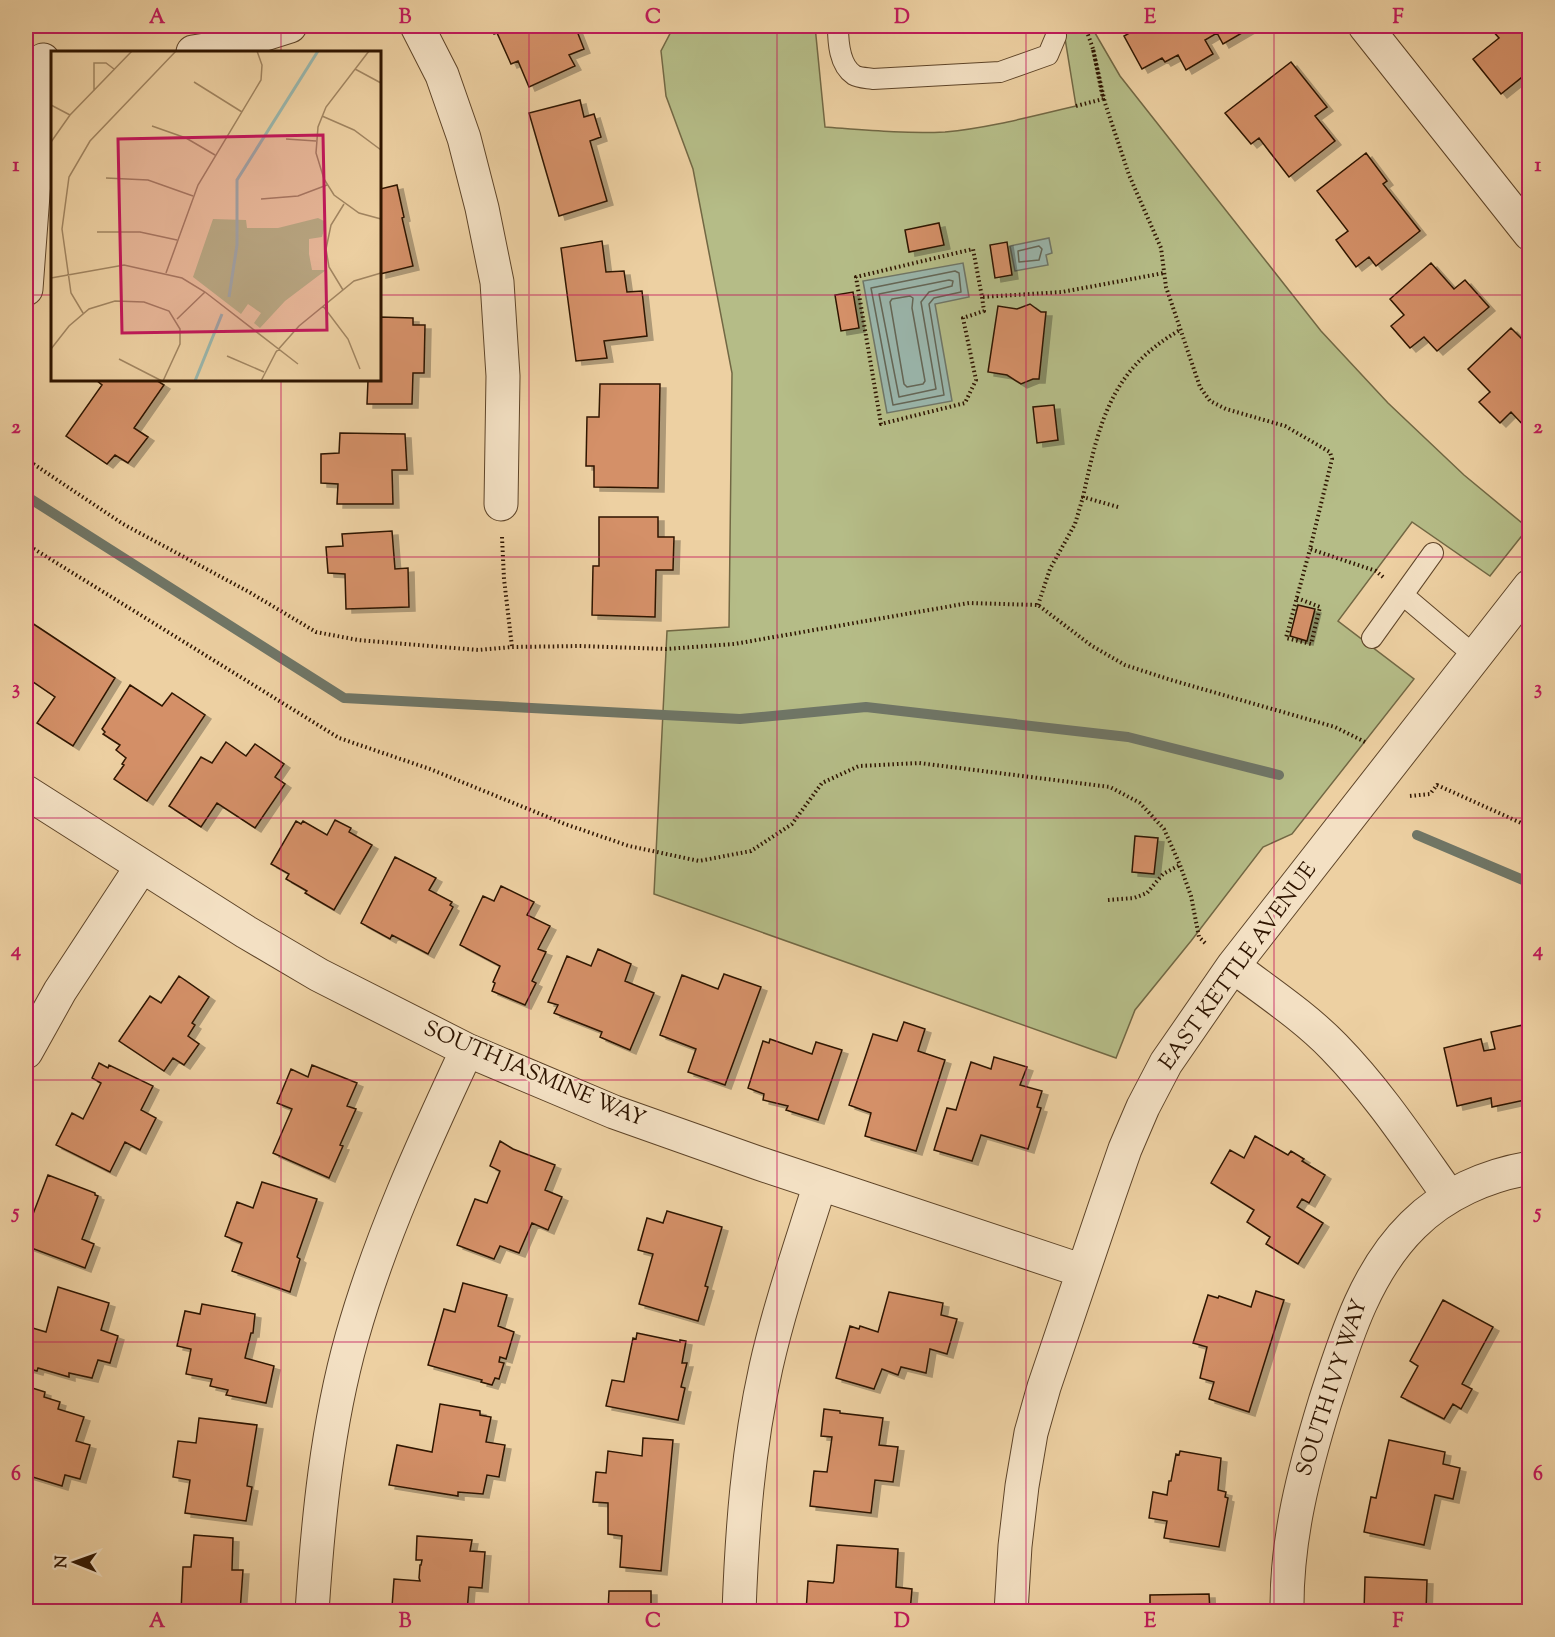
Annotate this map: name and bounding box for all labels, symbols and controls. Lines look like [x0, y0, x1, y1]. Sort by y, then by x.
text: A [149, 4, 166, 33]
text: B [399, 4, 412, 33]
text: C [645, 4, 661, 33]
text: D [894, 4, 910, 33]
text: E [1144, 4, 1157, 33]
text: F [1392, 4, 1404, 33]
inset map [51, 51, 381, 381]
text: 1 [13, 152, 20, 181]
text: 1 [1535, 152, 1542, 181]
text: 2 [11, 414, 21, 443]
text: 2 [1533, 414, 1543, 443]
text: 3 [12, 675, 20, 704]
text: 3 [1534, 675, 1542, 704]
street label: EAST KETTLE AVENUE [1153, 856, 1325, 1078]
text: 4 [10, 937, 21, 966]
text: 4 [1532, 937, 1543, 966]
street label: SOUTH JASMINE WAY [418, 1014, 650, 1136]
text: 5 [11, 1199, 20, 1228]
text: 5 [1533, 1199, 1542, 1228]
street label: SOUTH IVY WAY [1289, 1295, 1377, 1481]
text: 6 [11, 1461, 21, 1490]
text: 6 [1533, 1461, 1543, 1490]
north arrow [45, 1532, 105, 1592]
text: N [51, 1555, 74, 1568]
text: A [149, 1608, 166, 1637]
text: B [399, 1608, 412, 1637]
text: C [645, 1608, 661, 1637]
text: D [894, 1608, 910, 1637]
text: E [1144, 1608, 1157, 1637]
text: F [1392, 1608, 1404, 1637]

